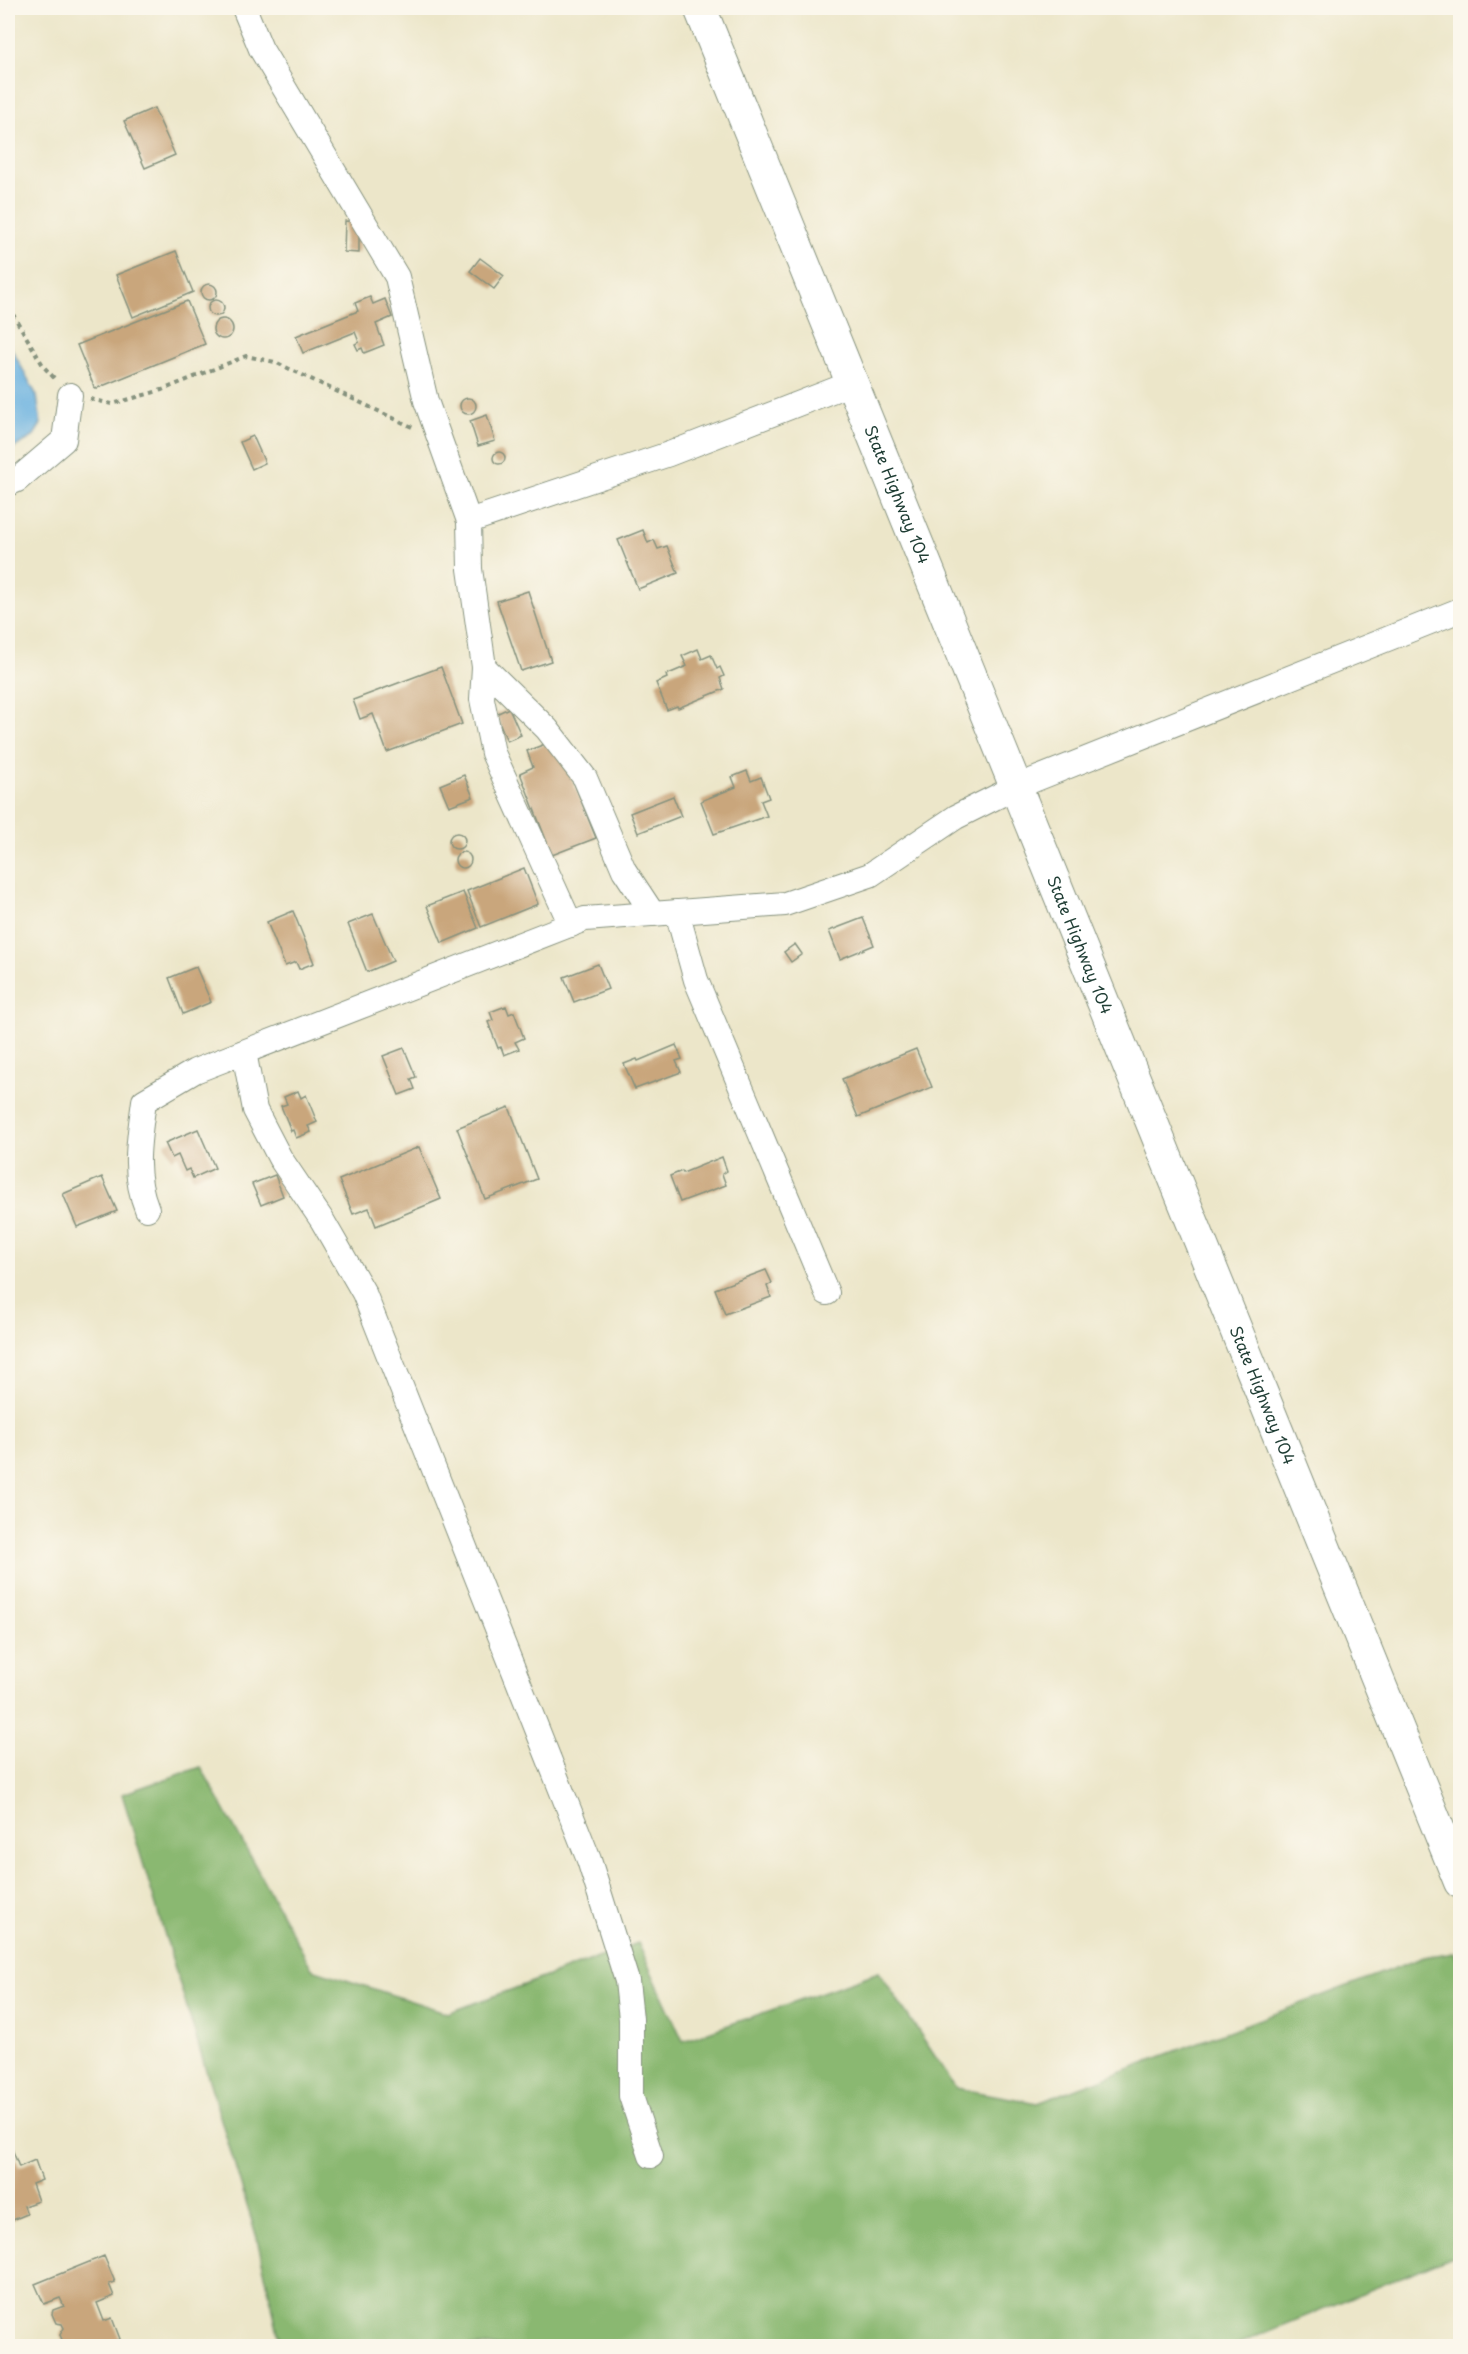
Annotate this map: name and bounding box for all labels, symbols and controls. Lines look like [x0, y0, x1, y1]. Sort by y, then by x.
street label: State Highway 104 [859, 421, 937, 567]
street label: State Highway 104 [1042, 872, 1120, 1017]
street label: State Highway 104 [1225, 1322, 1302, 1468]

